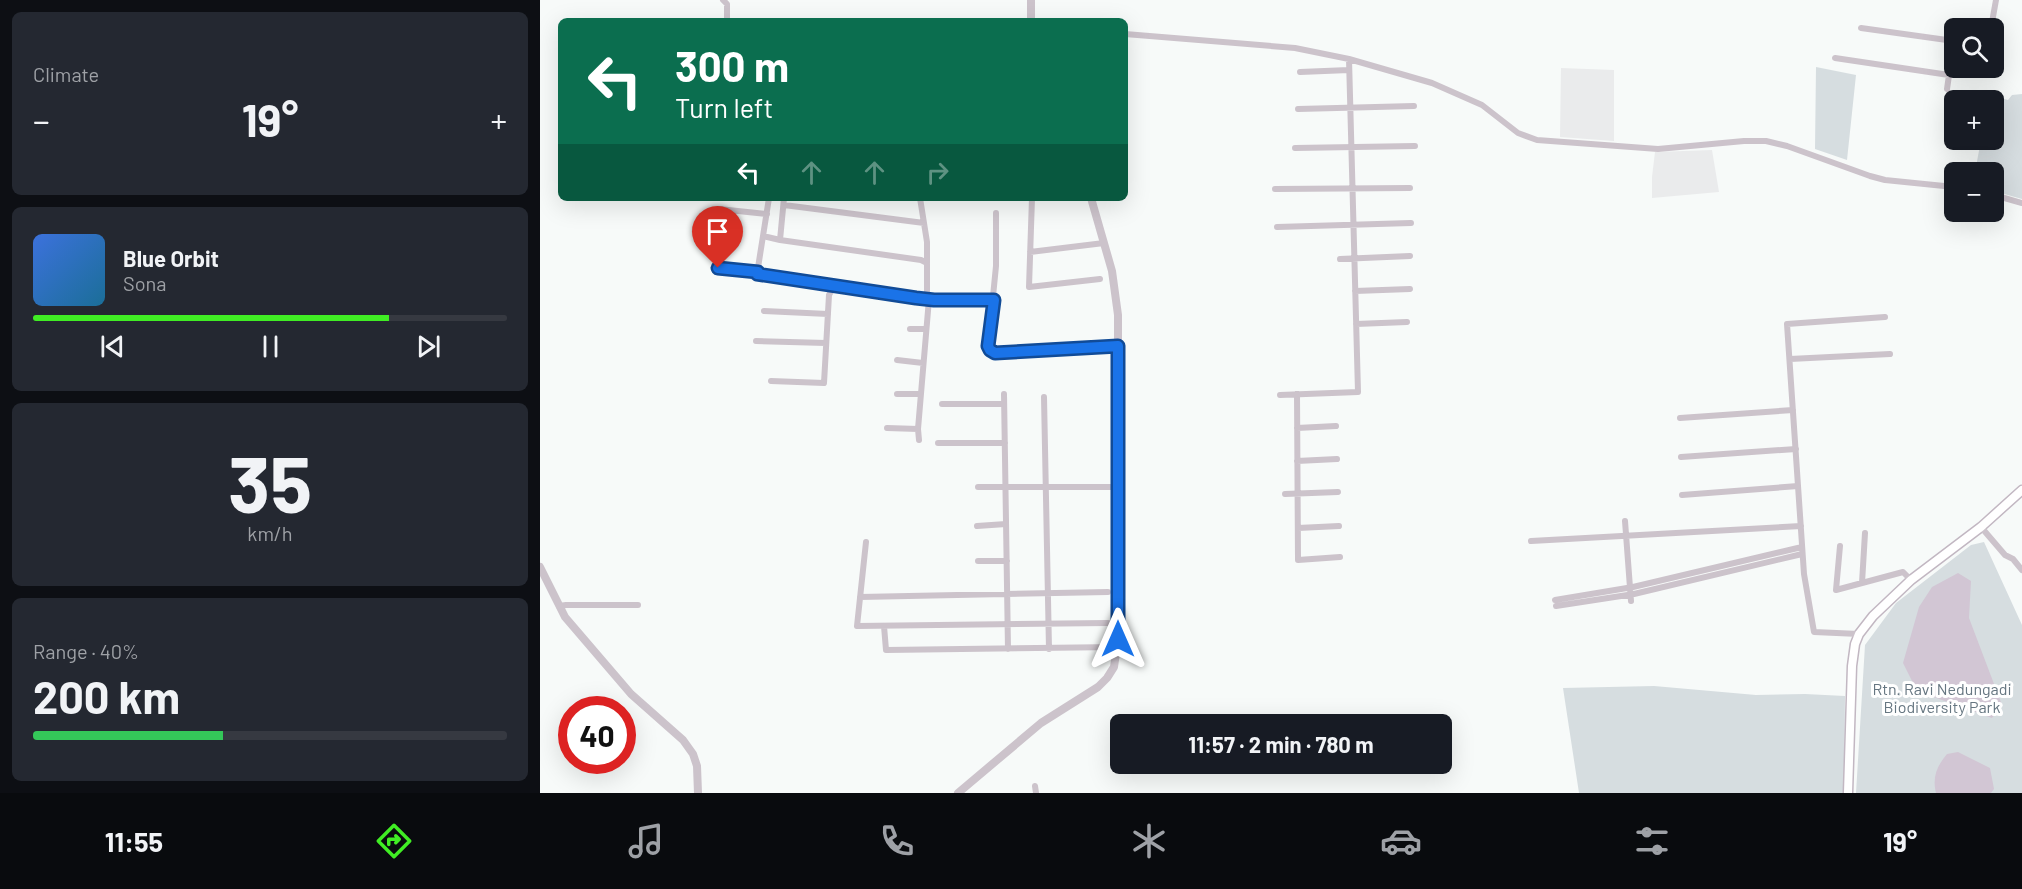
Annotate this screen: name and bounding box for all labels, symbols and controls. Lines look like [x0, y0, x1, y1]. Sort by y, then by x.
map controls [1944, 18, 2004, 222]
button: search [1944, 18, 2004, 78]
text: 300 m [675, 40, 789, 90]
icon: left [576, 42, 654, 120]
text: Climate [33, 62, 99, 86]
button: + [1944, 90, 2004, 150]
text: Turn left [675, 91, 773, 123]
text: 19° [242, 92, 298, 146]
text: − [33, 100, 50, 140]
text: + [491, 100, 507, 140]
icon: left [732, 156, 765, 189]
icon: ahead [795, 156, 828, 189]
icon: ahead [858, 156, 891, 189]
icon: right [921, 156, 954, 189]
button: − [1944, 162, 2004, 222]
pin [692, 206, 743, 268]
icon: arrive [701, 215, 734, 248]
text: Blue Orbit [123, 245, 219, 271]
text: Sona [123, 271, 167, 295]
icon: previous [96, 330, 129, 363]
icon: pause [254, 330, 287, 363]
icon: next [412, 330, 445, 363]
text: 35 [228, 435, 312, 529]
text: km/h [247, 521, 293, 545]
position arrow [1086, 607, 1150, 671]
text: Range · 40% [33, 639, 139, 663]
text: 200 km [33, 669, 180, 723]
park label: Rtn. Ravi Nedungadi Biodiversity Park [1872, 679, 2012, 716]
speed limit sign: 40 [558, 696, 636, 774]
text: 11:57 · 2 min · 780 m [1188, 731, 1374, 757]
icon: directions [373, 820, 415, 862]
icon: music [625, 820, 667, 862]
icon: phone [876, 820, 918, 862]
icon: climate [1128, 820, 1170, 862]
icon: car [1380, 820, 1422, 862]
icon: filters [1631, 820, 1673, 862]
text: 11:55 [105, 825, 163, 857]
text: 19° [1883, 825, 1917, 857]

